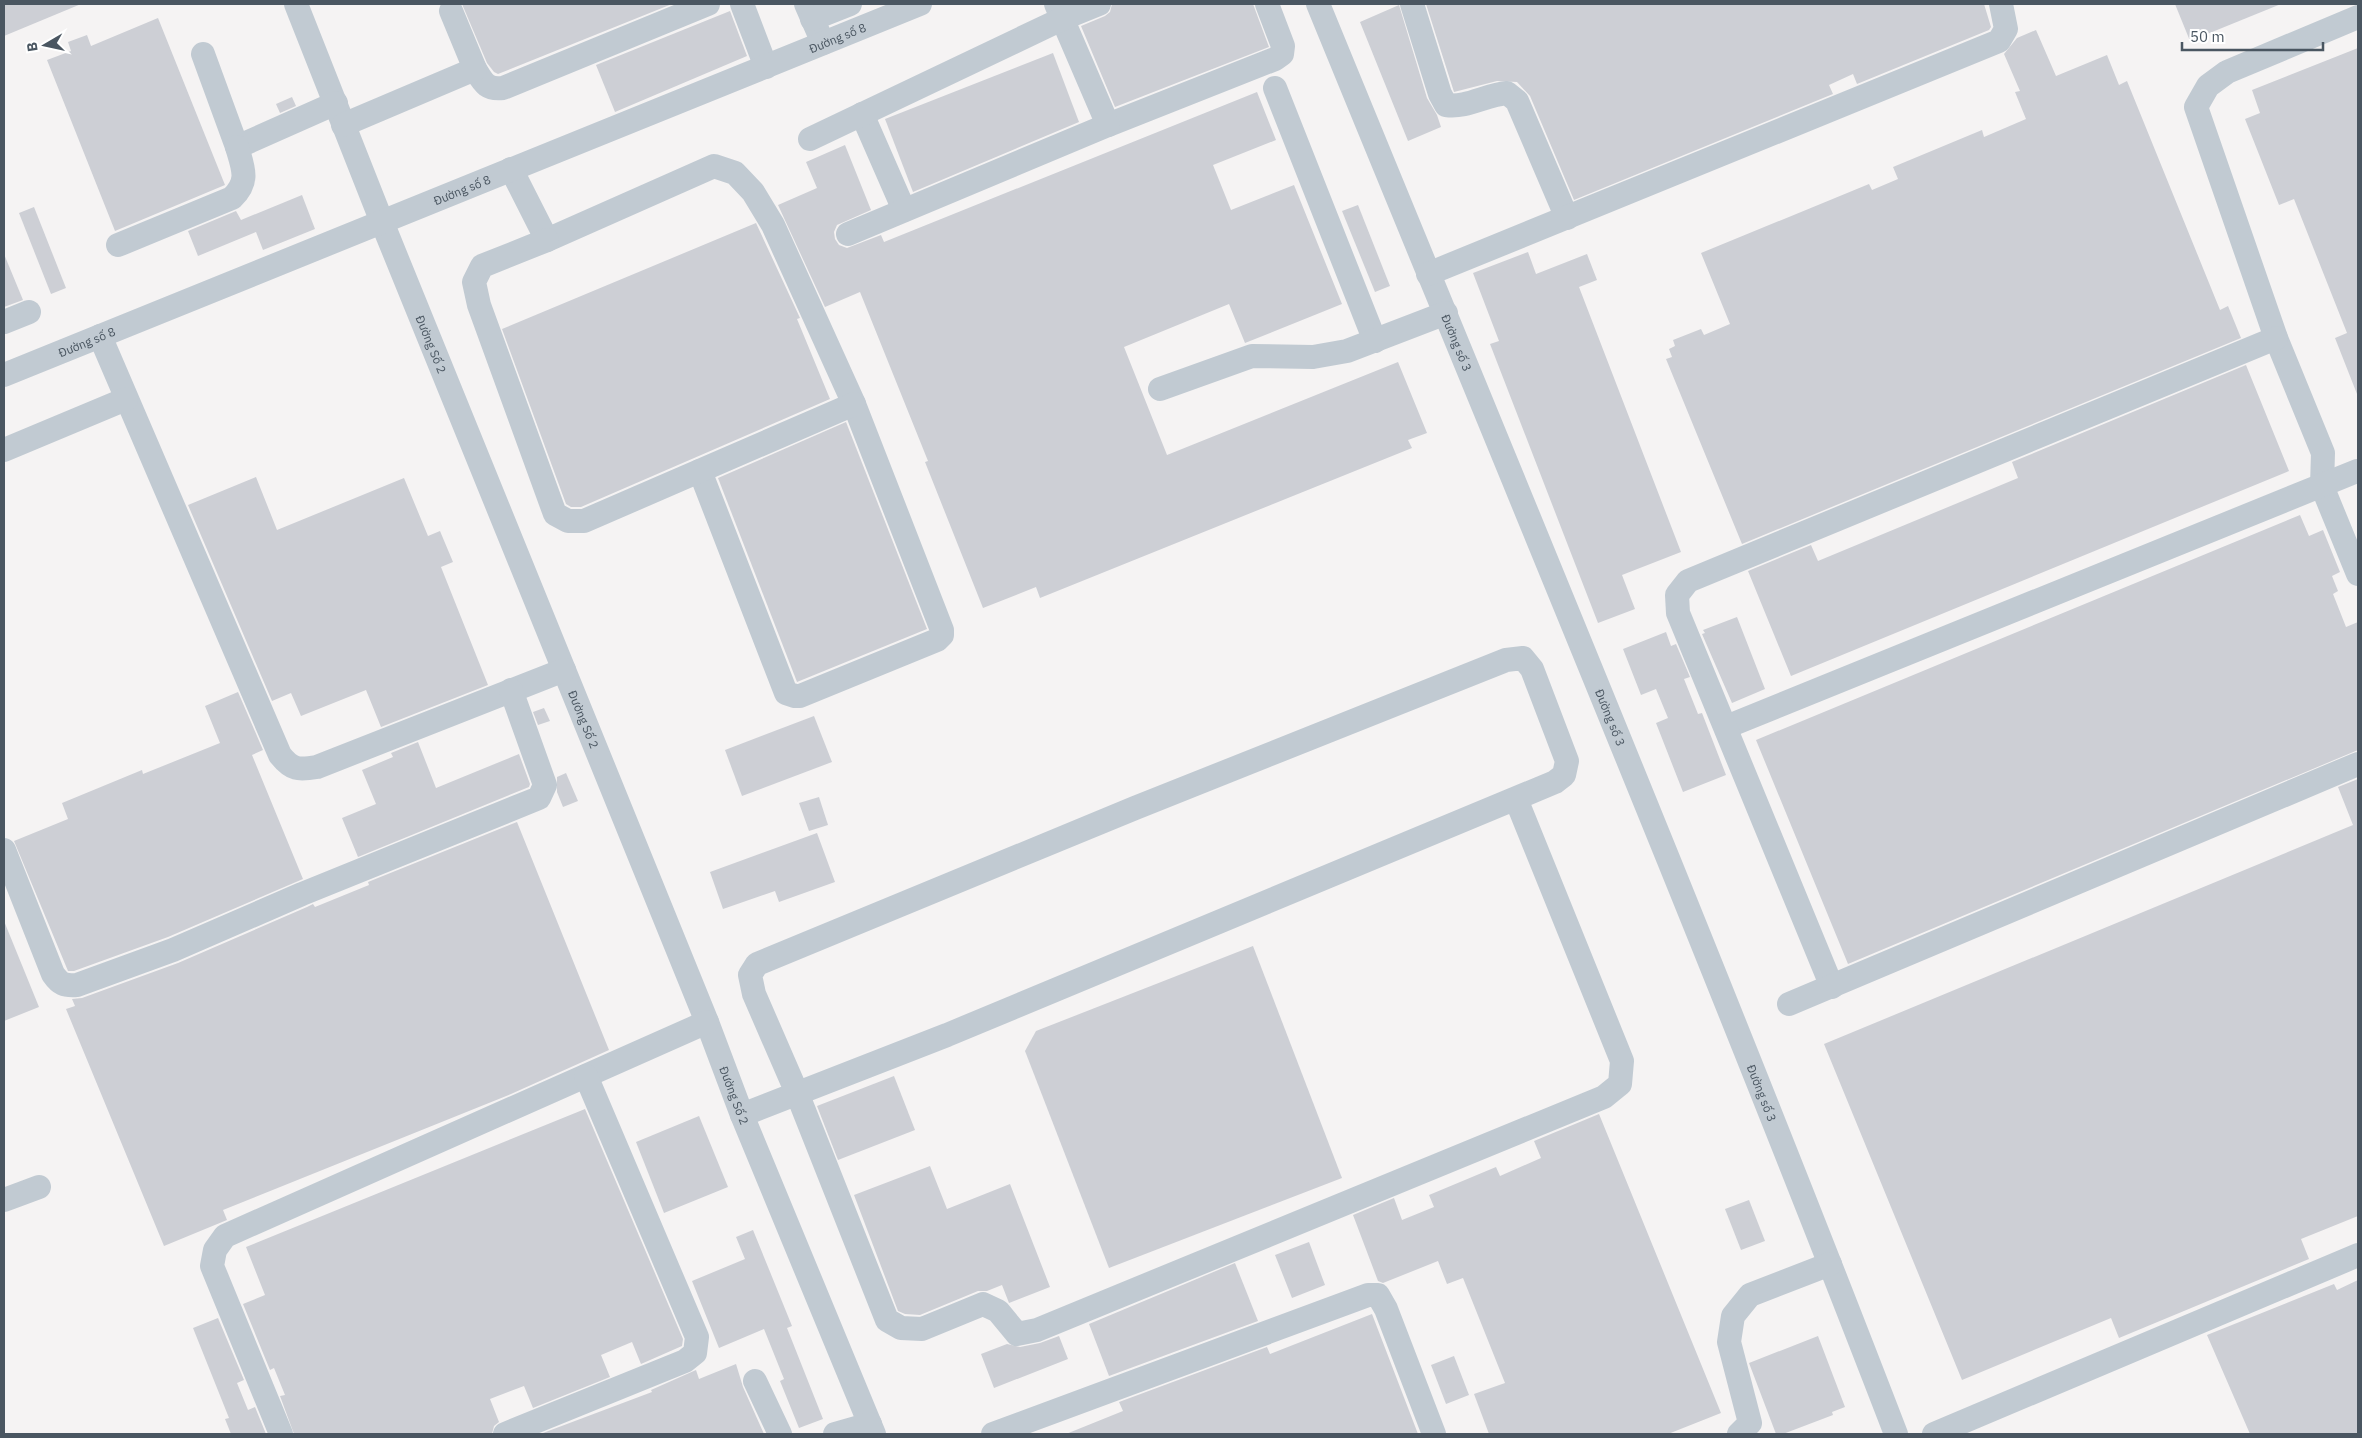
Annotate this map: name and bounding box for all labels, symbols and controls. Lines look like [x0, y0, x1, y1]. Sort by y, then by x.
street label: Đường số 8 [806, 19, 868, 56]
north arrow [20, 20, 70, 70]
scale bar [2182, 20, 2323, 52]
text: 50 m [2190, 27, 2225, 46]
text: B [23, 41, 42, 53]
street label: Đường số 8 [431, 171, 493, 208]
street label: Đường số 3 [1439, 312, 1475, 373]
street label: Đường Số 2 [413, 313, 450, 375]
street label: Đường số 8 [56, 323, 117, 360]
street label: Đường số 3 [1592, 687, 1629, 748]
street label: Đường Số 2 [565, 688, 602, 750]
street label: Đường số 3 [1744, 1062, 1780, 1124]
street label: Đường Số 2 [717, 1064, 753, 1127]

